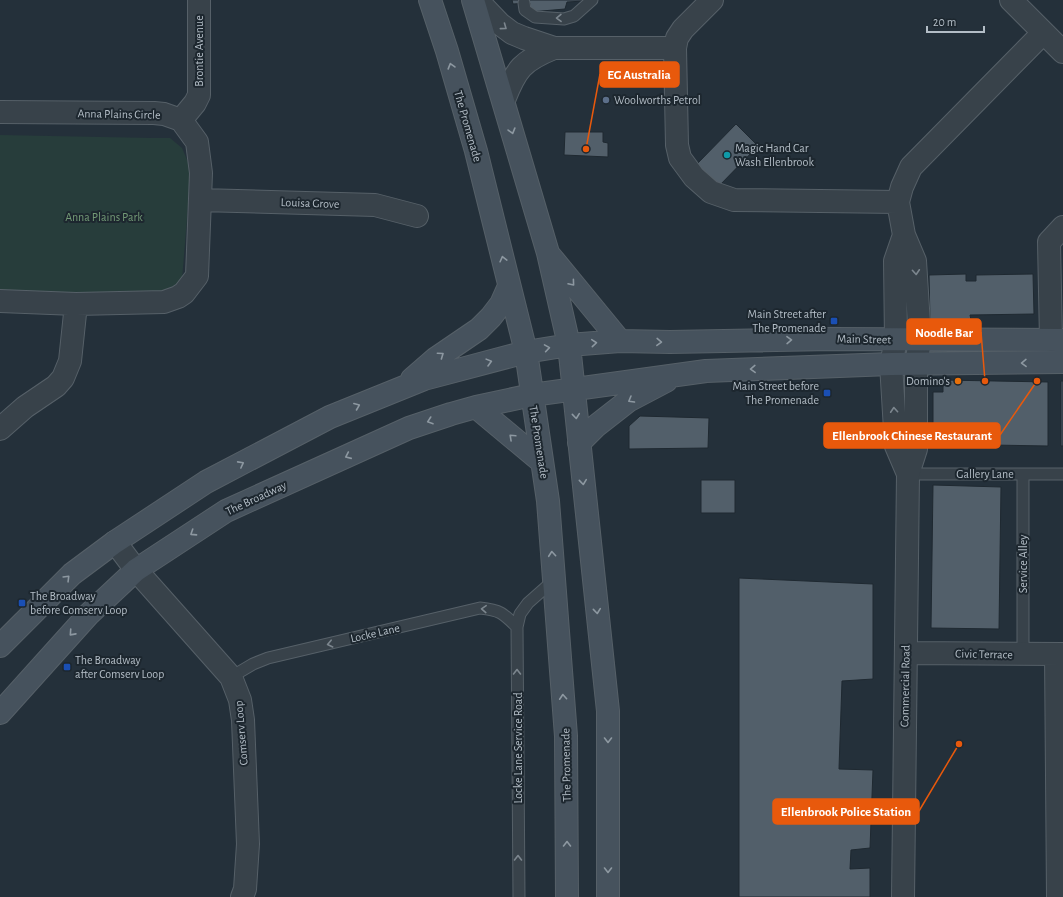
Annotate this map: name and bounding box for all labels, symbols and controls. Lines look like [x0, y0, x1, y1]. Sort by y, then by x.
scale bar [927, 8, 984, 34]
one-way arrow [556, 14, 562, 22]
street label: Brontie Avenue [193, 15, 205, 87]
text: 20 m [933, 16, 956, 28]
one-way arrow [500, 23, 507, 30]
callout: EG Australia [600, 62, 679, 87]
one-way arrow [447, 63, 456, 70]
text: EG Australia [607, 69, 671, 82]
street label: The Promenade [452, 89, 484, 163]
place label: Woolworths Petrol [614, 94, 701, 106]
marker: Woolworths Petrol [601, 95, 611, 105]
street label: Anna Plains Circle [77, 107, 161, 121]
one-way arrow [508, 128, 516, 134]
place label: Magic Hand Car Wash Ellenbrook [735, 142, 814, 168]
marker: Magic Hand Car Wash Ellenbrook [722, 150, 732, 160]
street label: Louisa Grove [280, 196, 340, 210]
park label: Anna Plains Park [65, 211, 143, 223]
one-way arrow [499, 256, 508, 263]
one-way arrow [911, 269, 920, 275]
one-way arrow [568, 278, 575, 286]
place label: Main Street after The Promenade [748, 308, 826, 334]
marker: Main Street after The Promenade [829, 316, 839, 326]
callout: Noodle Bar [907, 319, 981, 344]
text: Noodle Bar [915, 327, 974, 340]
street label: Main Street [837, 333, 891, 345]
one-way arrow [786, 336, 792, 344]
one-way arrow [591, 338, 597, 347]
one-way arrow [656, 338, 662, 346]
one-way arrow [544, 344, 550, 353]
one-way arrow [437, 352, 444, 360]
one-way arrow [485, 358, 492, 366]
one-way arrow [1021, 359, 1027, 367]
one-way arrow [750, 365, 756, 373]
place label: Domino's [906, 375, 950, 387]
marker: Domino's [953, 376, 963, 386]
place label: Main Street before The Promenade [733, 380, 819, 406]
marker: Main Street before The Promenade [822, 388, 832, 398]
one-way arrow [628, 395, 635, 402]
one-way arrow [352, 403, 360, 411]
street label: The Promenade [527, 405, 551, 479]
one-way arrow [890, 407, 899, 413]
one-way arrow [572, 413, 581, 419]
one-way arrow [427, 416, 434, 425]
callout: Ellenbrook Chinese Restaurant [824, 423, 1000, 448]
text: Ellenbrook Chinese Restaurant [832, 430, 993, 443]
one-way arrow [509, 434, 517, 441]
one-way arrow [345, 451, 353, 459]
one-way arrow [236, 461, 244, 468]
street label: Gallery Lane [956, 468, 1014, 481]
street label: The Broadway [224, 479, 289, 518]
one-way arrow [579, 479, 588, 485]
one-way arrow [190, 528, 197, 535]
street label: Service Alley [1017, 535, 1030, 593]
one-way arrow [548, 551, 557, 557]
one-way arrow [62, 575, 70, 583]
place label: The Broadway before Comserv Loop [30, 590, 127, 616]
marker: The Broadway before Comserv Loop [17, 598, 27, 608]
one-way arrow [481, 605, 487, 613]
one-way arrow [593, 608, 602, 614]
street label: Locke Lane [349, 621, 401, 645]
one-way arrow [69, 628, 77, 636]
one-way arrow [327, 639, 333, 647]
street label: Commercial Road [898, 645, 912, 727]
street label: Civic Terrace [955, 647, 1013, 661]
place label: The Broadway after Comserv Loop [75, 654, 164, 680]
marker: The Broadway after Comserv Loop [62, 662, 72, 672]
one-way arrow [513, 669, 521, 675]
street label: Locke Lane Service Road [512, 692, 524, 804]
one-way arrow [559, 694, 568, 700]
street label: Comserv Loop [232, 700, 250, 766]
street label: The Promenade [559, 728, 573, 802]
one-way arrow [604, 737, 612, 743]
callout: Ellenbrook Police Station [773, 799, 919, 824]
text: Ellenbrook Police Station [781, 806, 911, 819]
one-way arrow [563, 841, 571, 847]
one-way arrow [514, 855, 522, 861]
one-way arrow [604, 867, 612, 873]

